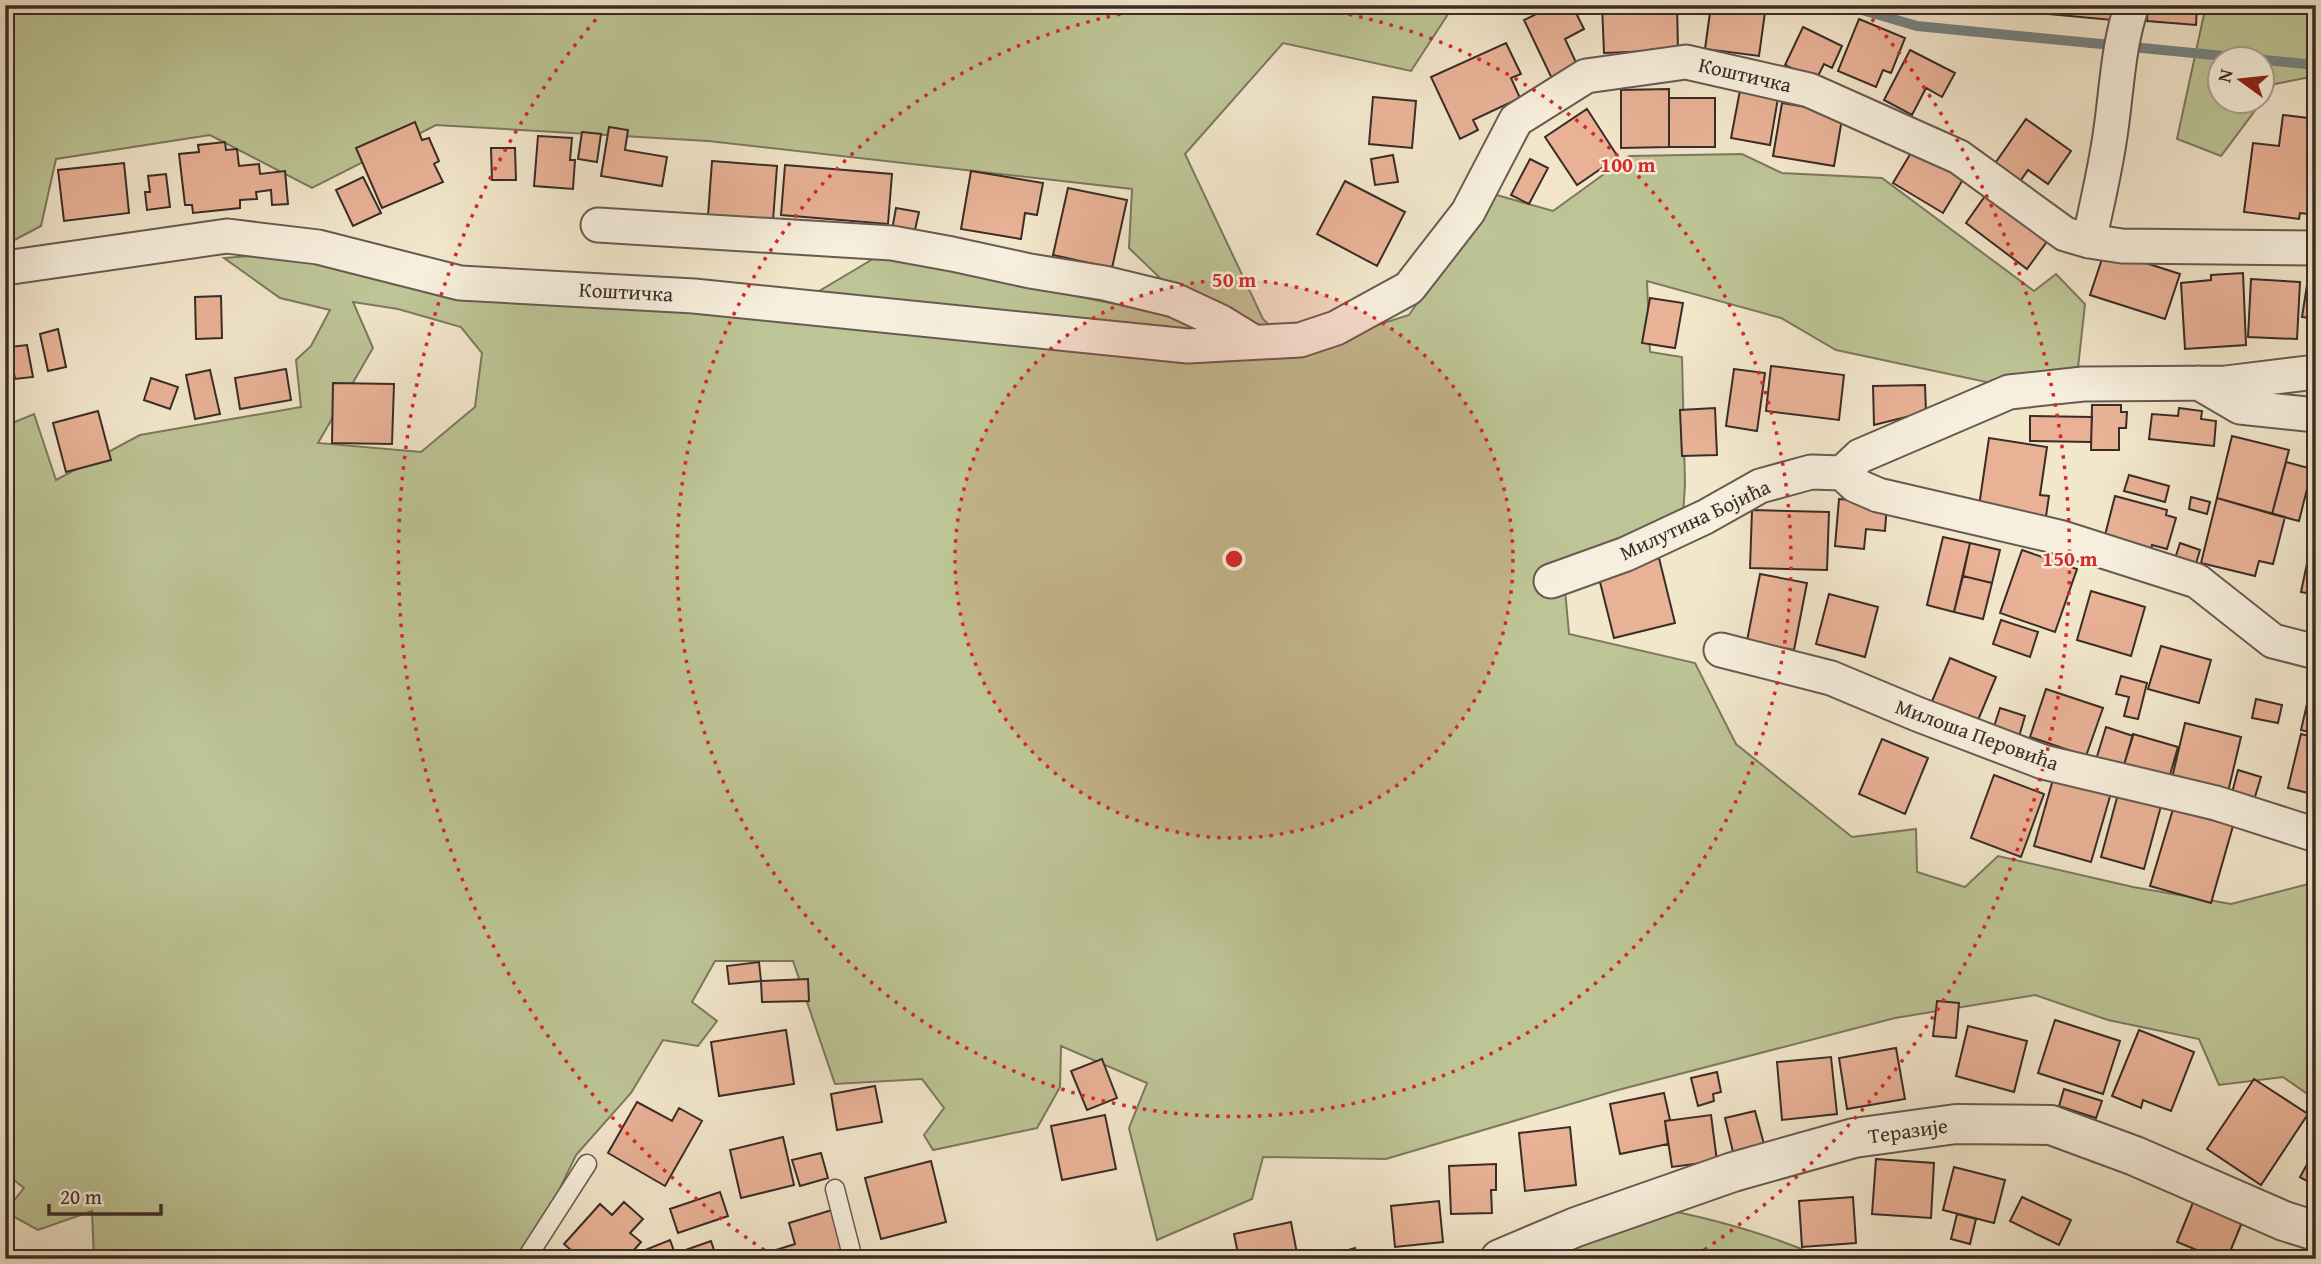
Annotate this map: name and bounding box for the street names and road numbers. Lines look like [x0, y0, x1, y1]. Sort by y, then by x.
street label: Коштичка [1696, 49, 1795, 100]
street label: Коштичка [578, 274, 674, 309]
street label: Милутина Бојића [1614, 471, 1775, 568]
street label: Милоша Перовића [1891, 691, 2063, 778]
street label: Теразије [1866, 1110, 1950, 1151]

